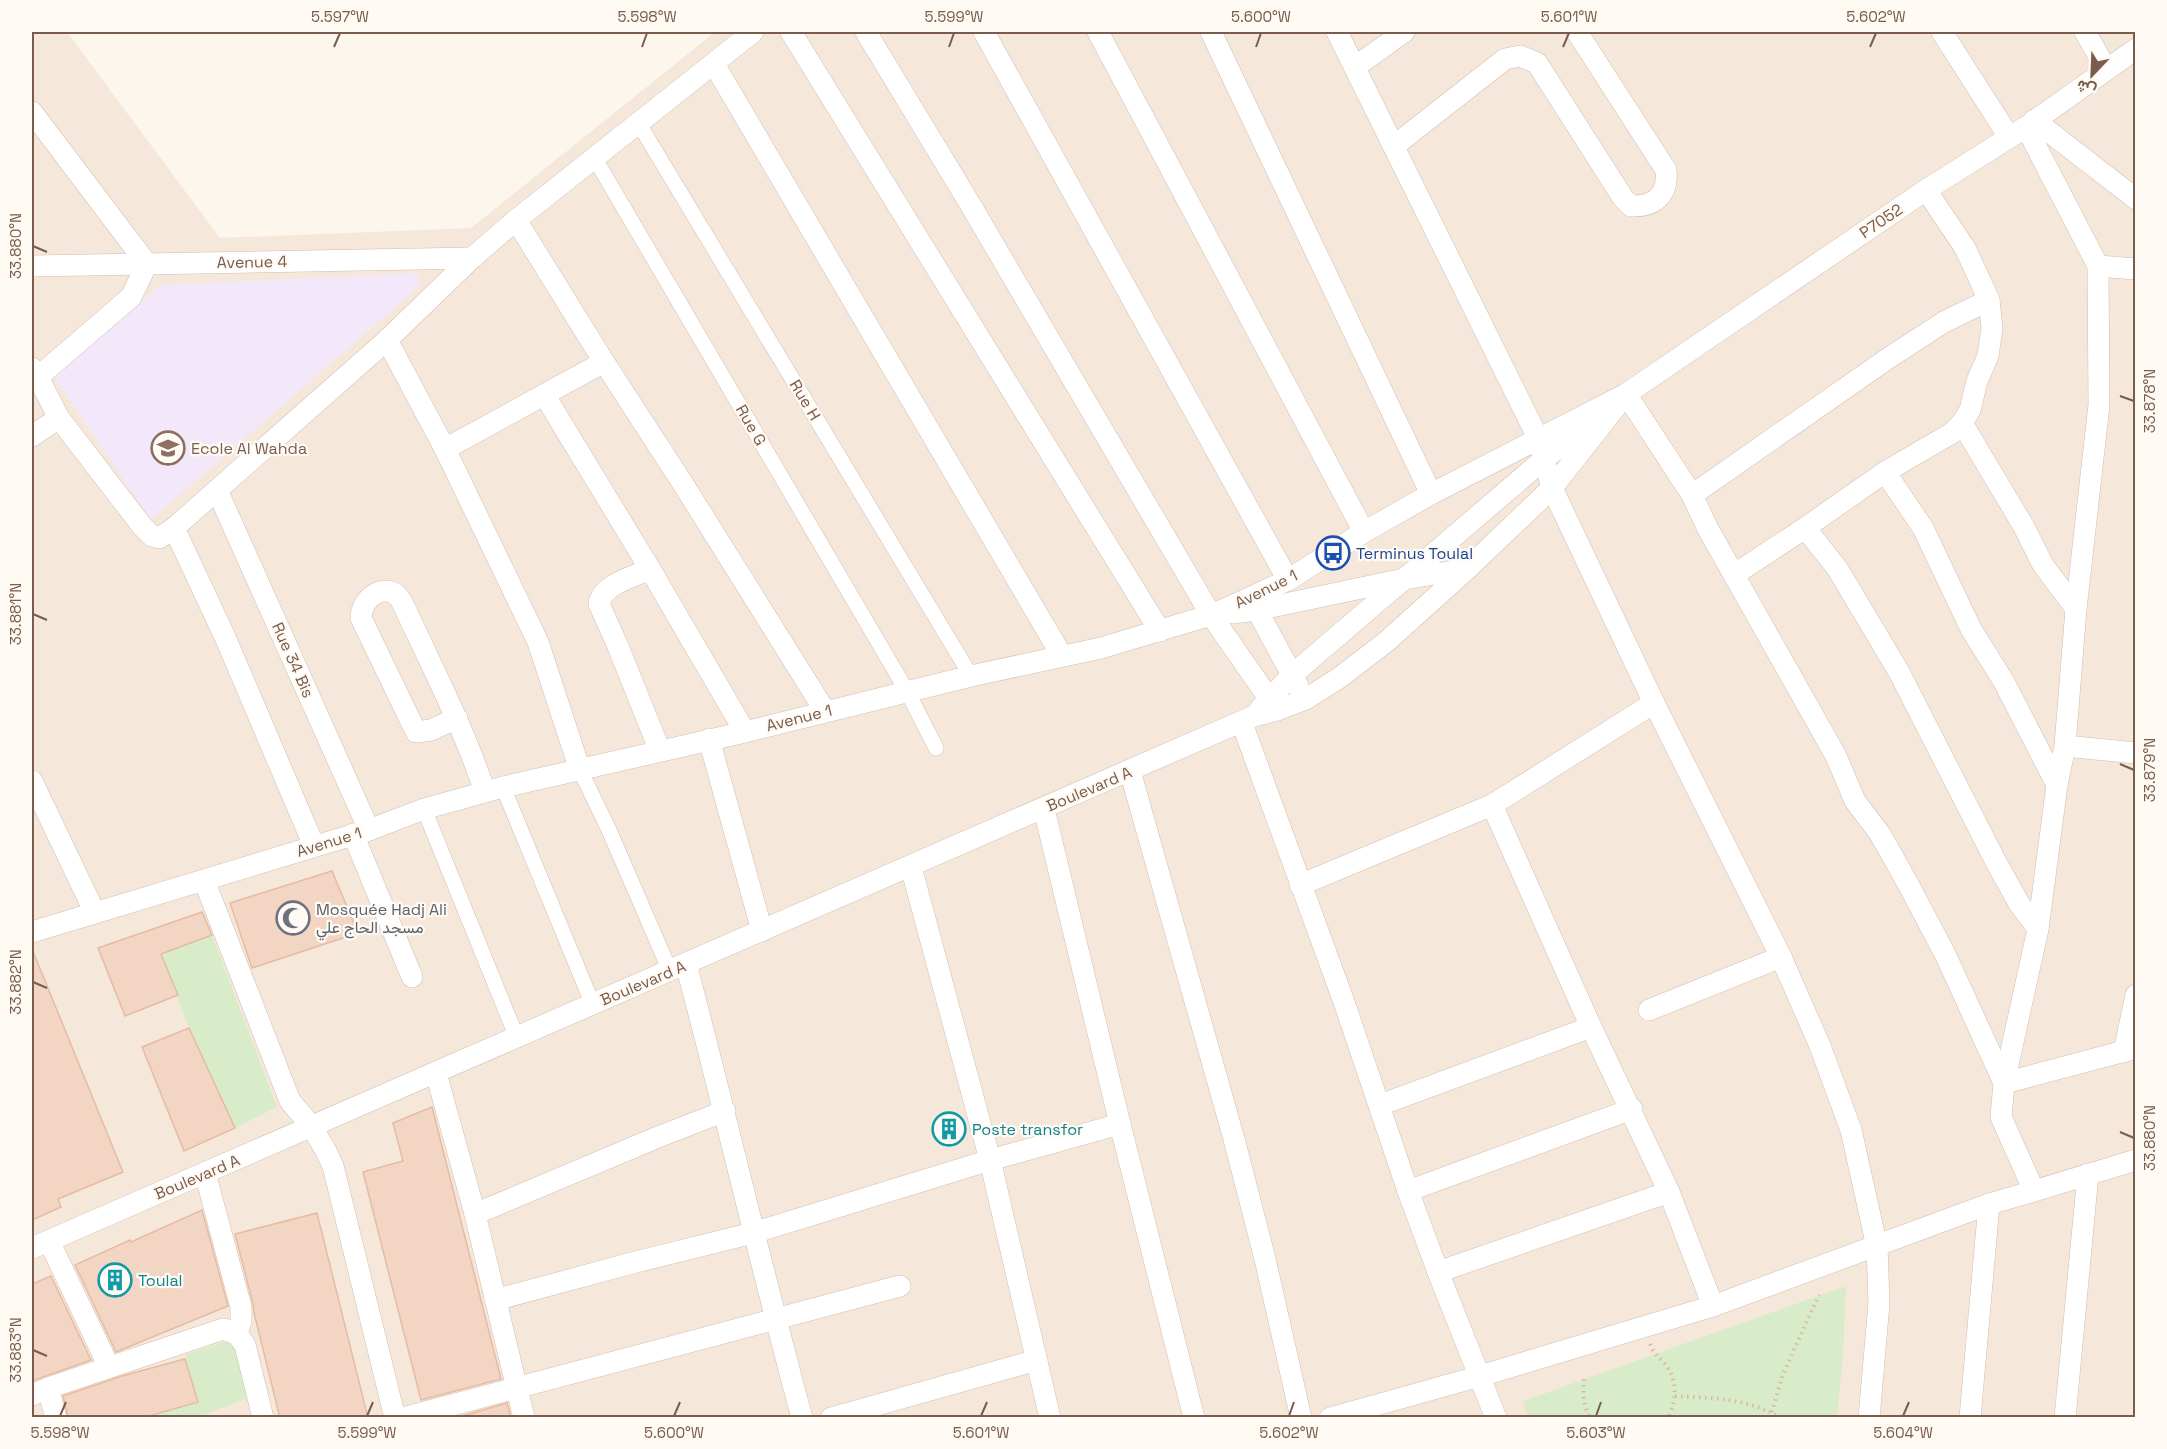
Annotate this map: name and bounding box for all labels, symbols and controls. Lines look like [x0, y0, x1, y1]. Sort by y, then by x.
text: 5.597°W [311, 7, 369, 26]
text: 5.598°W [617, 7, 677, 26]
text: 5.599°W [925, 7, 983, 26]
text: 5.600°W [1231, 7, 1291, 26]
text: 5.601°W [1541, 7, 1597, 26]
text: 5.602°W [1846, 7, 1906, 26]
north arrow [2062, 45, 2122, 105]
text: ش [2073, 75, 2099, 102]
street label: P7052 [1855, 199, 1907, 243]
text: 33.880°N [6, 213, 25, 279]
street label: Avenue 4 [217, 251, 287, 273]
text: 33.878°N [2140, 369, 2159, 433]
street label: Rue H [785, 376, 825, 424]
street label: Rue G [731, 401, 771, 449]
school or university icon: Ecole Al Wahda [150, 430, 186, 466]
place label: Ecole Al Wahda [191, 438, 307, 459]
bus stop icon: Terminus Toulal [1315, 535, 1351, 571]
place label: Terminus Toulal [1356, 543, 1473, 564]
street label: Avenue 1 [1231, 565, 1301, 613]
text: 33.881°N [6, 583, 25, 645]
street label: Rue 34 Bis [267, 619, 319, 701]
street label: Avenue 1 [764, 700, 834, 736]
text: 33.879°N [2140, 738, 2159, 802]
street label: Boulevard A [1043, 762, 1135, 816]
street label: Avenue 1 [294, 822, 364, 862]
place label: Mosquée Hadj Ali مسجد الحاج علي [316, 899, 447, 941]
mosque icon: Mosquée Hadj Ali مسجد الحاج علي [275, 900, 311, 936]
text: 33.882°N [6, 949, 25, 1015]
street label: Boulevard A [597, 956, 689, 1010]
text: 33.880°N [2140, 1105, 2159, 1171]
building icon: Poste transfor [931, 1111, 967, 1147]
place label: Poste transfor [972, 1119, 1083, 1140]
street label: Boulevard A [151, 1150, 243, 1204]
building icon: Toulal [97, 1262, 133, 1298]
place label: Toulal [138, 1270, 183, 1291]
text: 33.883°N [6, 1317, 25, 1383]
text: 5.598°W [30, 1423, 90, 1442]
text: 5.599°W [338, 1423, 396, 1442]
text: 5.600°W [644, 1423, 704, 1442]
text: 5.601°W [953, 1423, 1009, 1442]
text: 5.602°W [1259, 1423, 1319, 1442]
text: 5.603°W [1566, 1423, 1626, 1442]
text: 5.604°W [1873, 1423, 1933, 1442]

